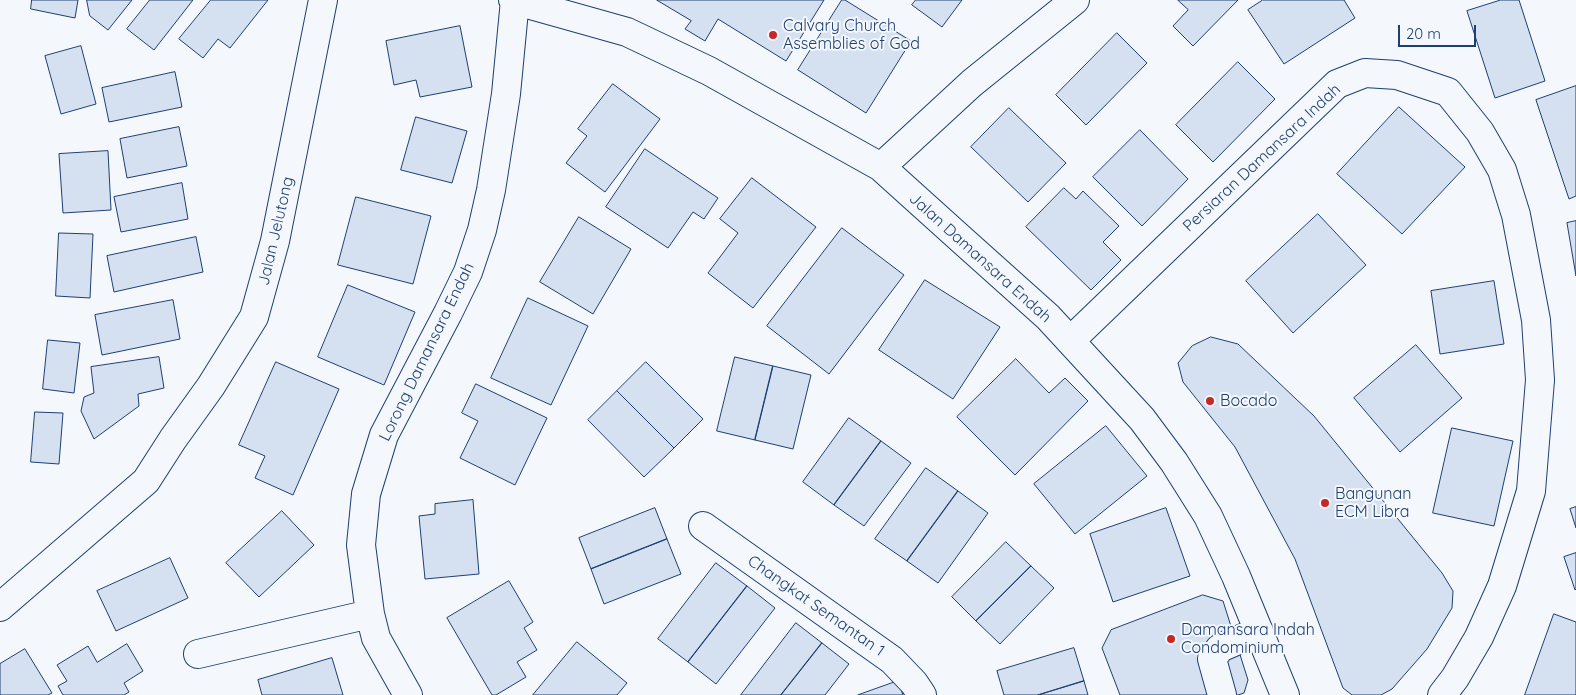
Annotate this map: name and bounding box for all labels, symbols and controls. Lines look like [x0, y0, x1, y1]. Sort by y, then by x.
scale bar [1401, 15, 1478, 47]
place label: Calvary Church Assemblies of God [783, 16, 920, 54]
text: 20 m [1406, 24, 1441, 43]
marker: Calvary Church Assemblies of God [767, 29, 779, 41]
street label: Persiaran Damansara Indah [1179, 80, 1345, 236]
street label: Jalan Jelutong [254, 175, 298, 287]
street label: Jalan Damansara Endah [905, 189, 1055, 327]
street label: Lorong Damansara Endah [375, 260, 479, 444]
place label: Bocado [1220, 391, 1277, 411]
marker: Bocado [1204, 395, 1216, 407]
place label: Bangunan ECM Libra [1335, 484, 1412, 522]
marker: Bangunan ECM Libra [1319, 497, 1331, 509]
street label: Changkat Semantan 1 [744, 551, 888, 661]
place label: Damansara Indah Condominium [1181, 620, 1315, 658]
marker: Damansara Indah Condominium [1165, 633, 1177, 645]

